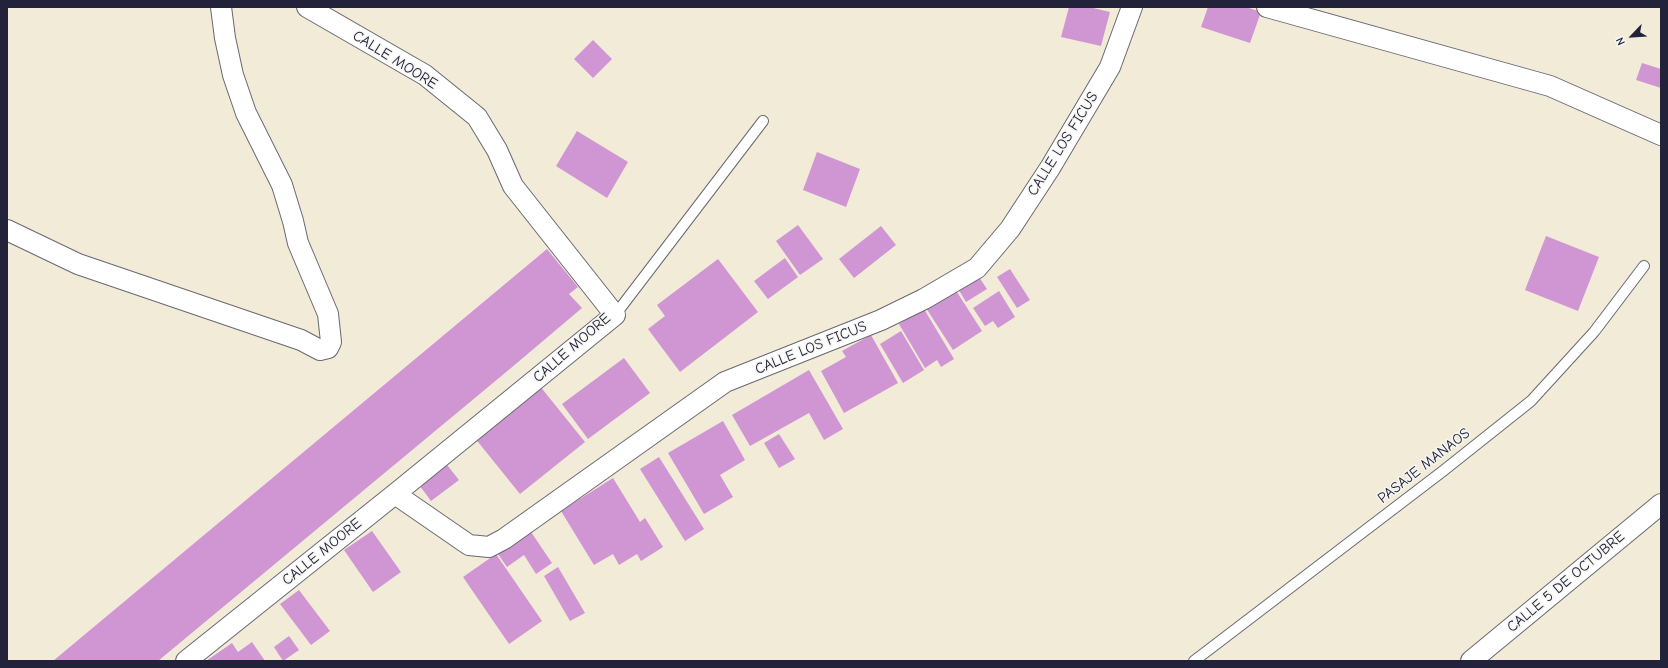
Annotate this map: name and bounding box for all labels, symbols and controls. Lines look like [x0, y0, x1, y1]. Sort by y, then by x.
north arrow [1612, 16, 1652, 56]
street label: CALLE MOORE [349, 27, 441, 93]
text: N [1613, 35, 1628, 47]
street label: CALLE LOS FICUS [1024, 89, 1102, 199]
street label: CALLE MOORE [530, 309, 614, 387]
street label: CALLE LOS FICUS [753, 317, 869, 379]
street label: PASAJE MANAOS [1374, 424, 1474, 508]
street label: CALLE MOORE [279, 515, 365, 589]
street label: CALLE 5 DE OCTUBRE [1504, 528, 1628, 636]

